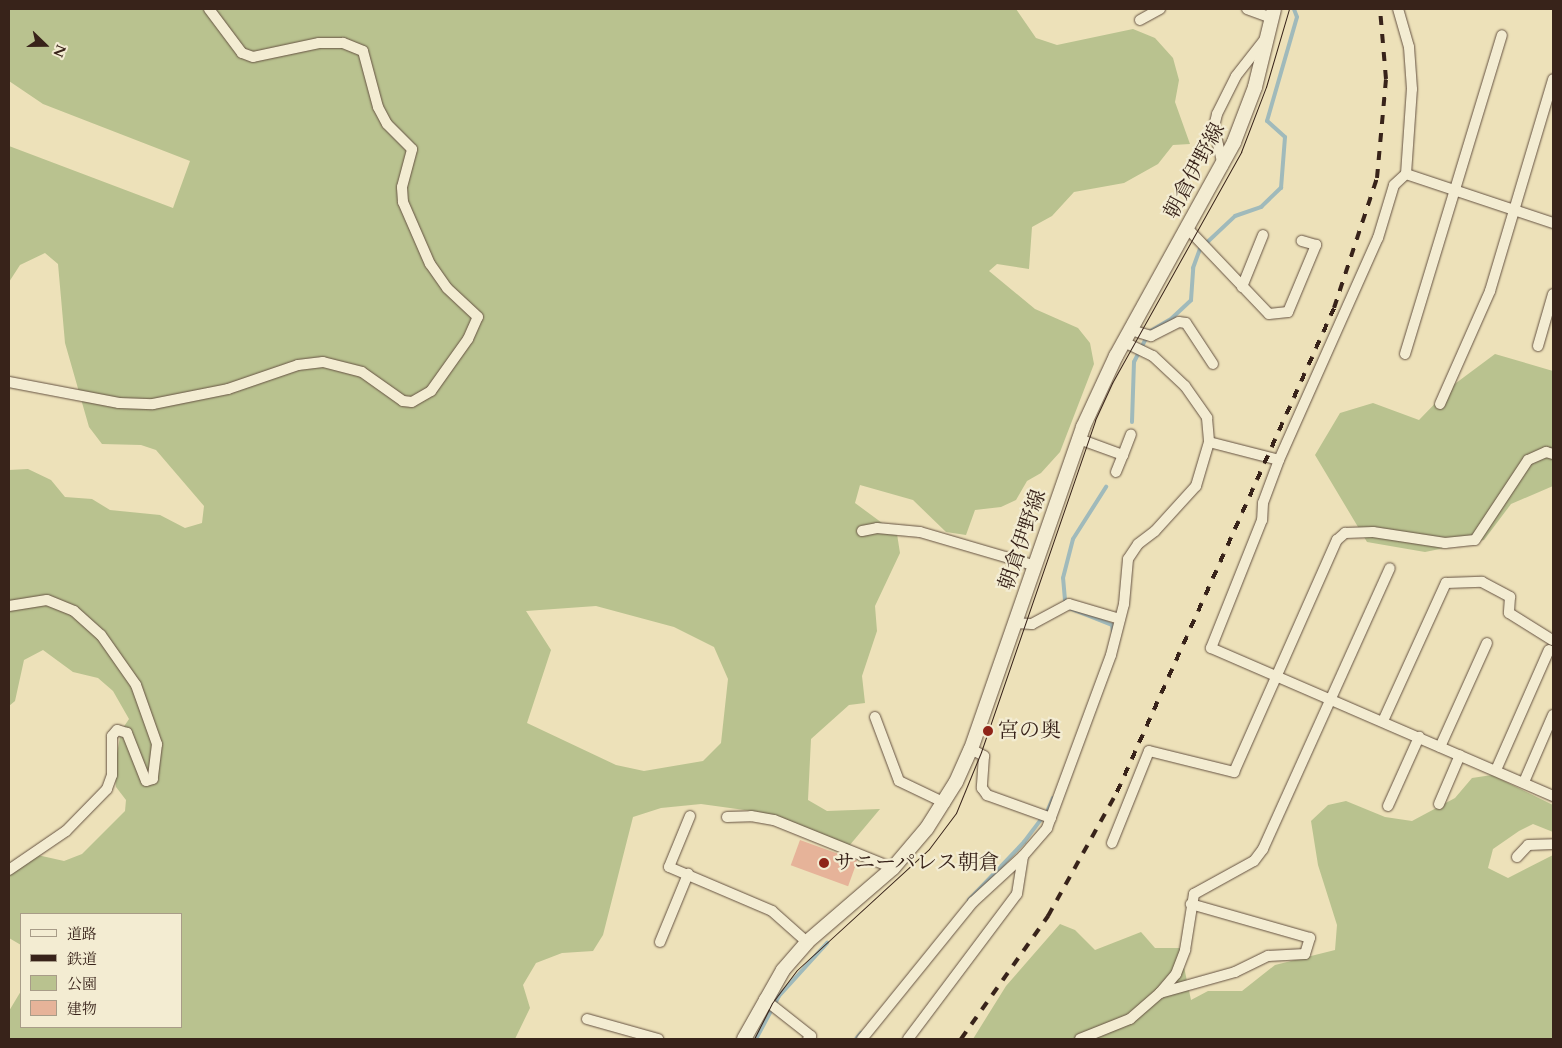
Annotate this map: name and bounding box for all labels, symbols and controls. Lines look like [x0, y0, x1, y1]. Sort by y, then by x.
north arrow [20, 20, 70, 70]
text: N [48, 42, 70, 60]
street label: 朝倉伊野線 [1159, 119, 1231, 223]
street label: 朝倉伊野線 [994, 486, 1052, 594]
place label: 宮の奥 [998, 718, 1061, 744]
marker: 宮の奥 [982, 725, 994, 737]
place label: サニーパレス朝倉 [834, 850, 1002, 876]
marker: サニーパレス朝倉 [818, 857, 830, 869]
legend [20, 913, 182, 1028]
text: 道路 [67, 924, 97, 944]
text: 鉄道 [67, 949, 97, 969]
text: 公園 [67, 974, 97, 994]
text: 建物 [67, 999, 97, 1019]

